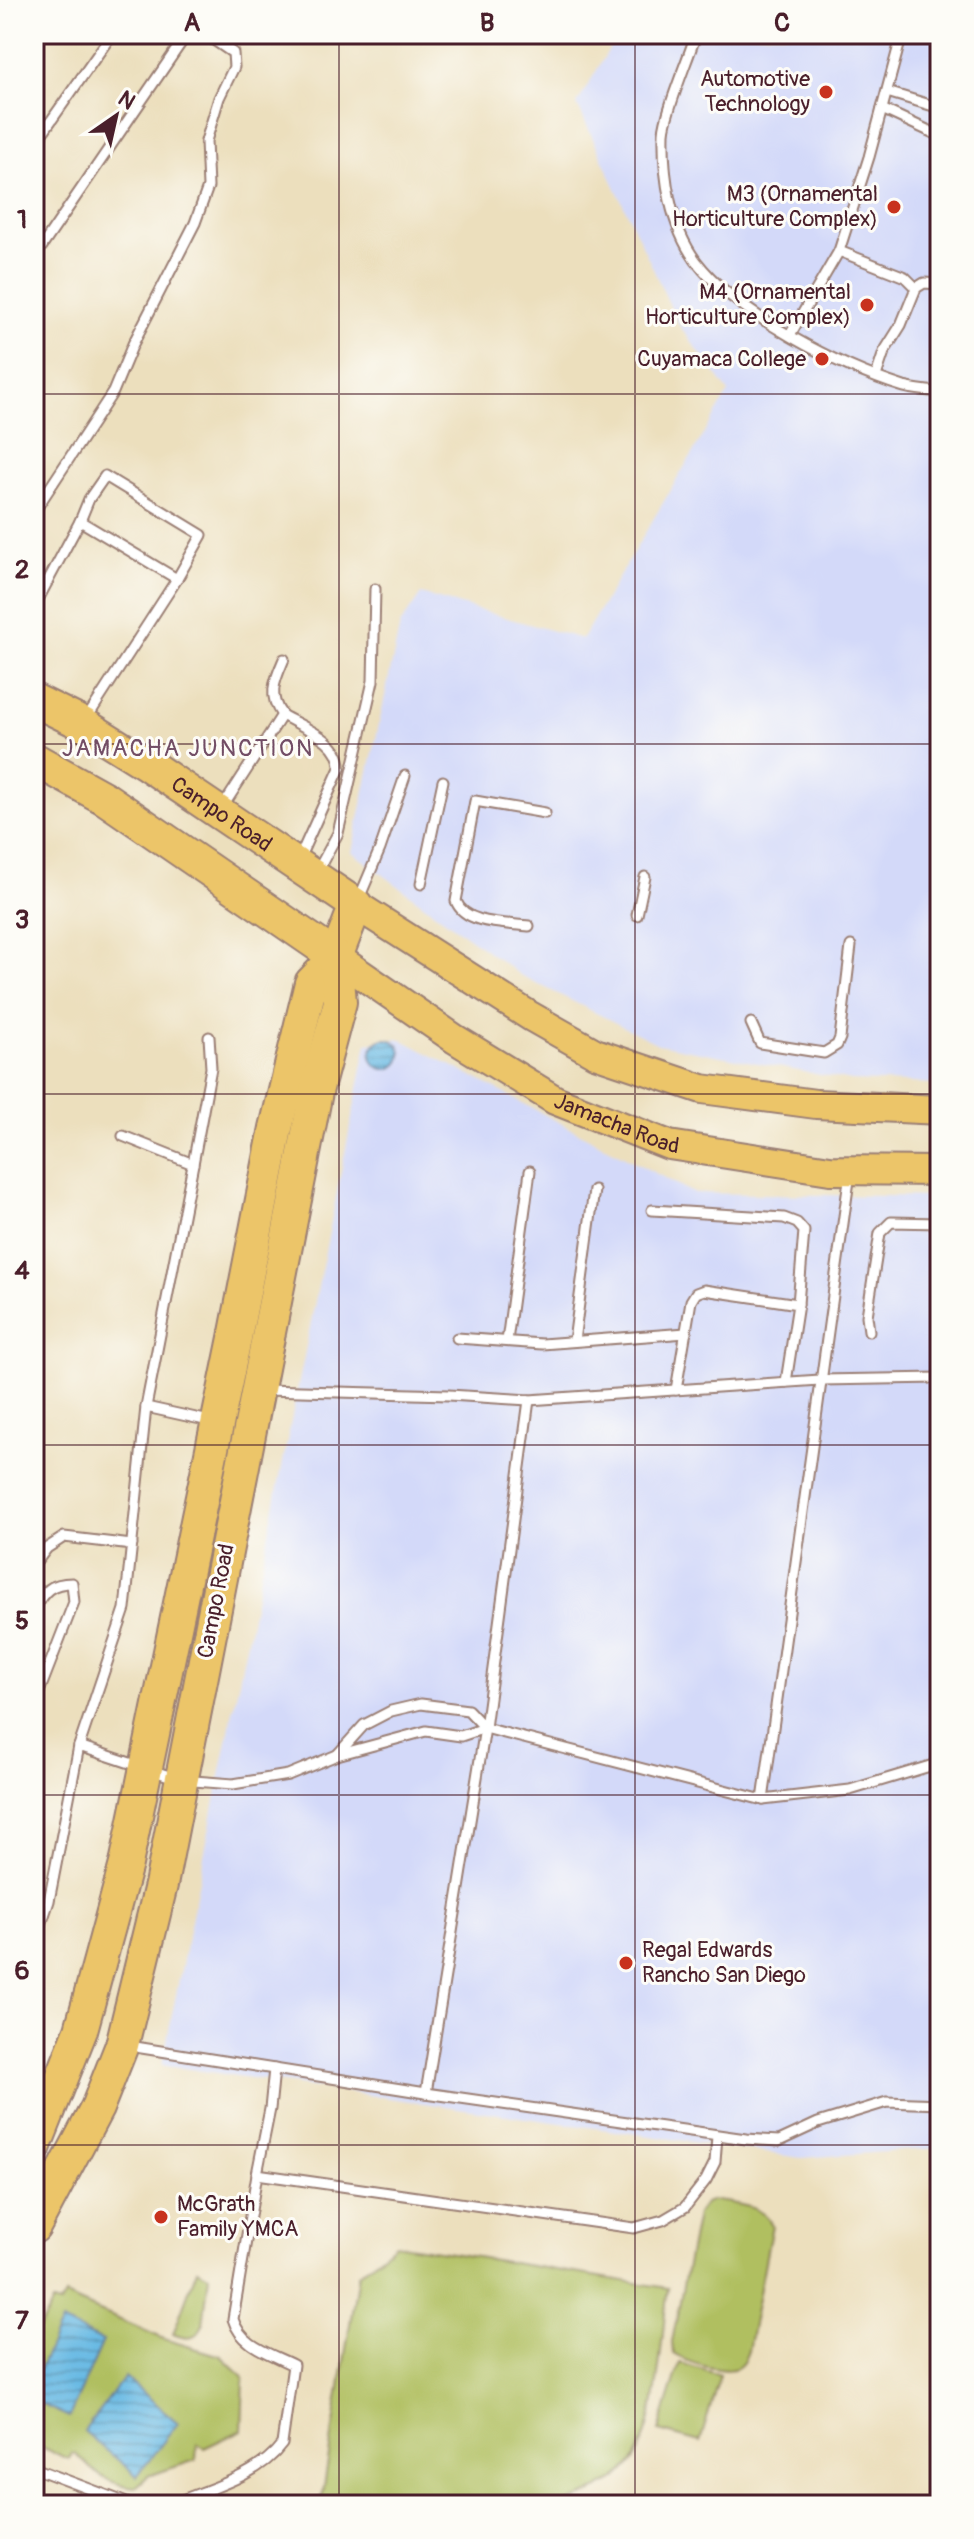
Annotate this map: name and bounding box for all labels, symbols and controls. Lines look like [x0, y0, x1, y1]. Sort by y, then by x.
text: A [184, 7, 201, 39]
text: B [480, 7, 494, 39]
text: C [774, 7, 790, 39]
place label: Automotive Technology [700, 65, 810, 118]
north arrow [76, 76, 156, 156]
marker: Automotive Technology [817, 83, 835, 101]
text: N [113, 84, 141, 116]
place label: M3 (Ornamental Horticulture Complex) [672, 180, 878, 233]
marker: M3 (Ornamental Horticulture Complex) [885, 198, 903, 216]
text: 1 [17, 204, 27, 236]
place label: M4 (Ornamental Horticulture Complex) [645, 278, 851, 331]
marker: M4 (Ornamental Horticulture Complex) [858, 296, 876, 314]
place label: Cuyamaca College [637, 345, 806, 373]
marker: Cuyamaca College [813, 350, 831, 368]
text: 2 [15, 554, 29, 586]
district label: JAMACHA JUNCTION [62, 734, 314, 763]
street label: Campo Road [166, 770, 277, 858]
text: 3 [15, 904, 29, 936]
street label: Jamacha Road [550, 1087, 681, 1160]
text: 4 [14, 1255, 30, 1287]
street label: Campo Road [191, 1541, 241, 1661]
text: 5 [15, 1605, 29, 1637]
place label: Regal Edwards Rancho San Diego [642, 1936, 806, 1989]
marker: Regal Edwards Rancho San Diego [617, 1954, 635, 1972]
text: 6 [14, 1955, 30, 1987]
place label: McGrath Family YMCA [177, 2190, 299, 2243]
marker: McGrath Family YMCA [152, 2208, 170, 2226]
text: 7 [15, 2305, 29, 2337]

